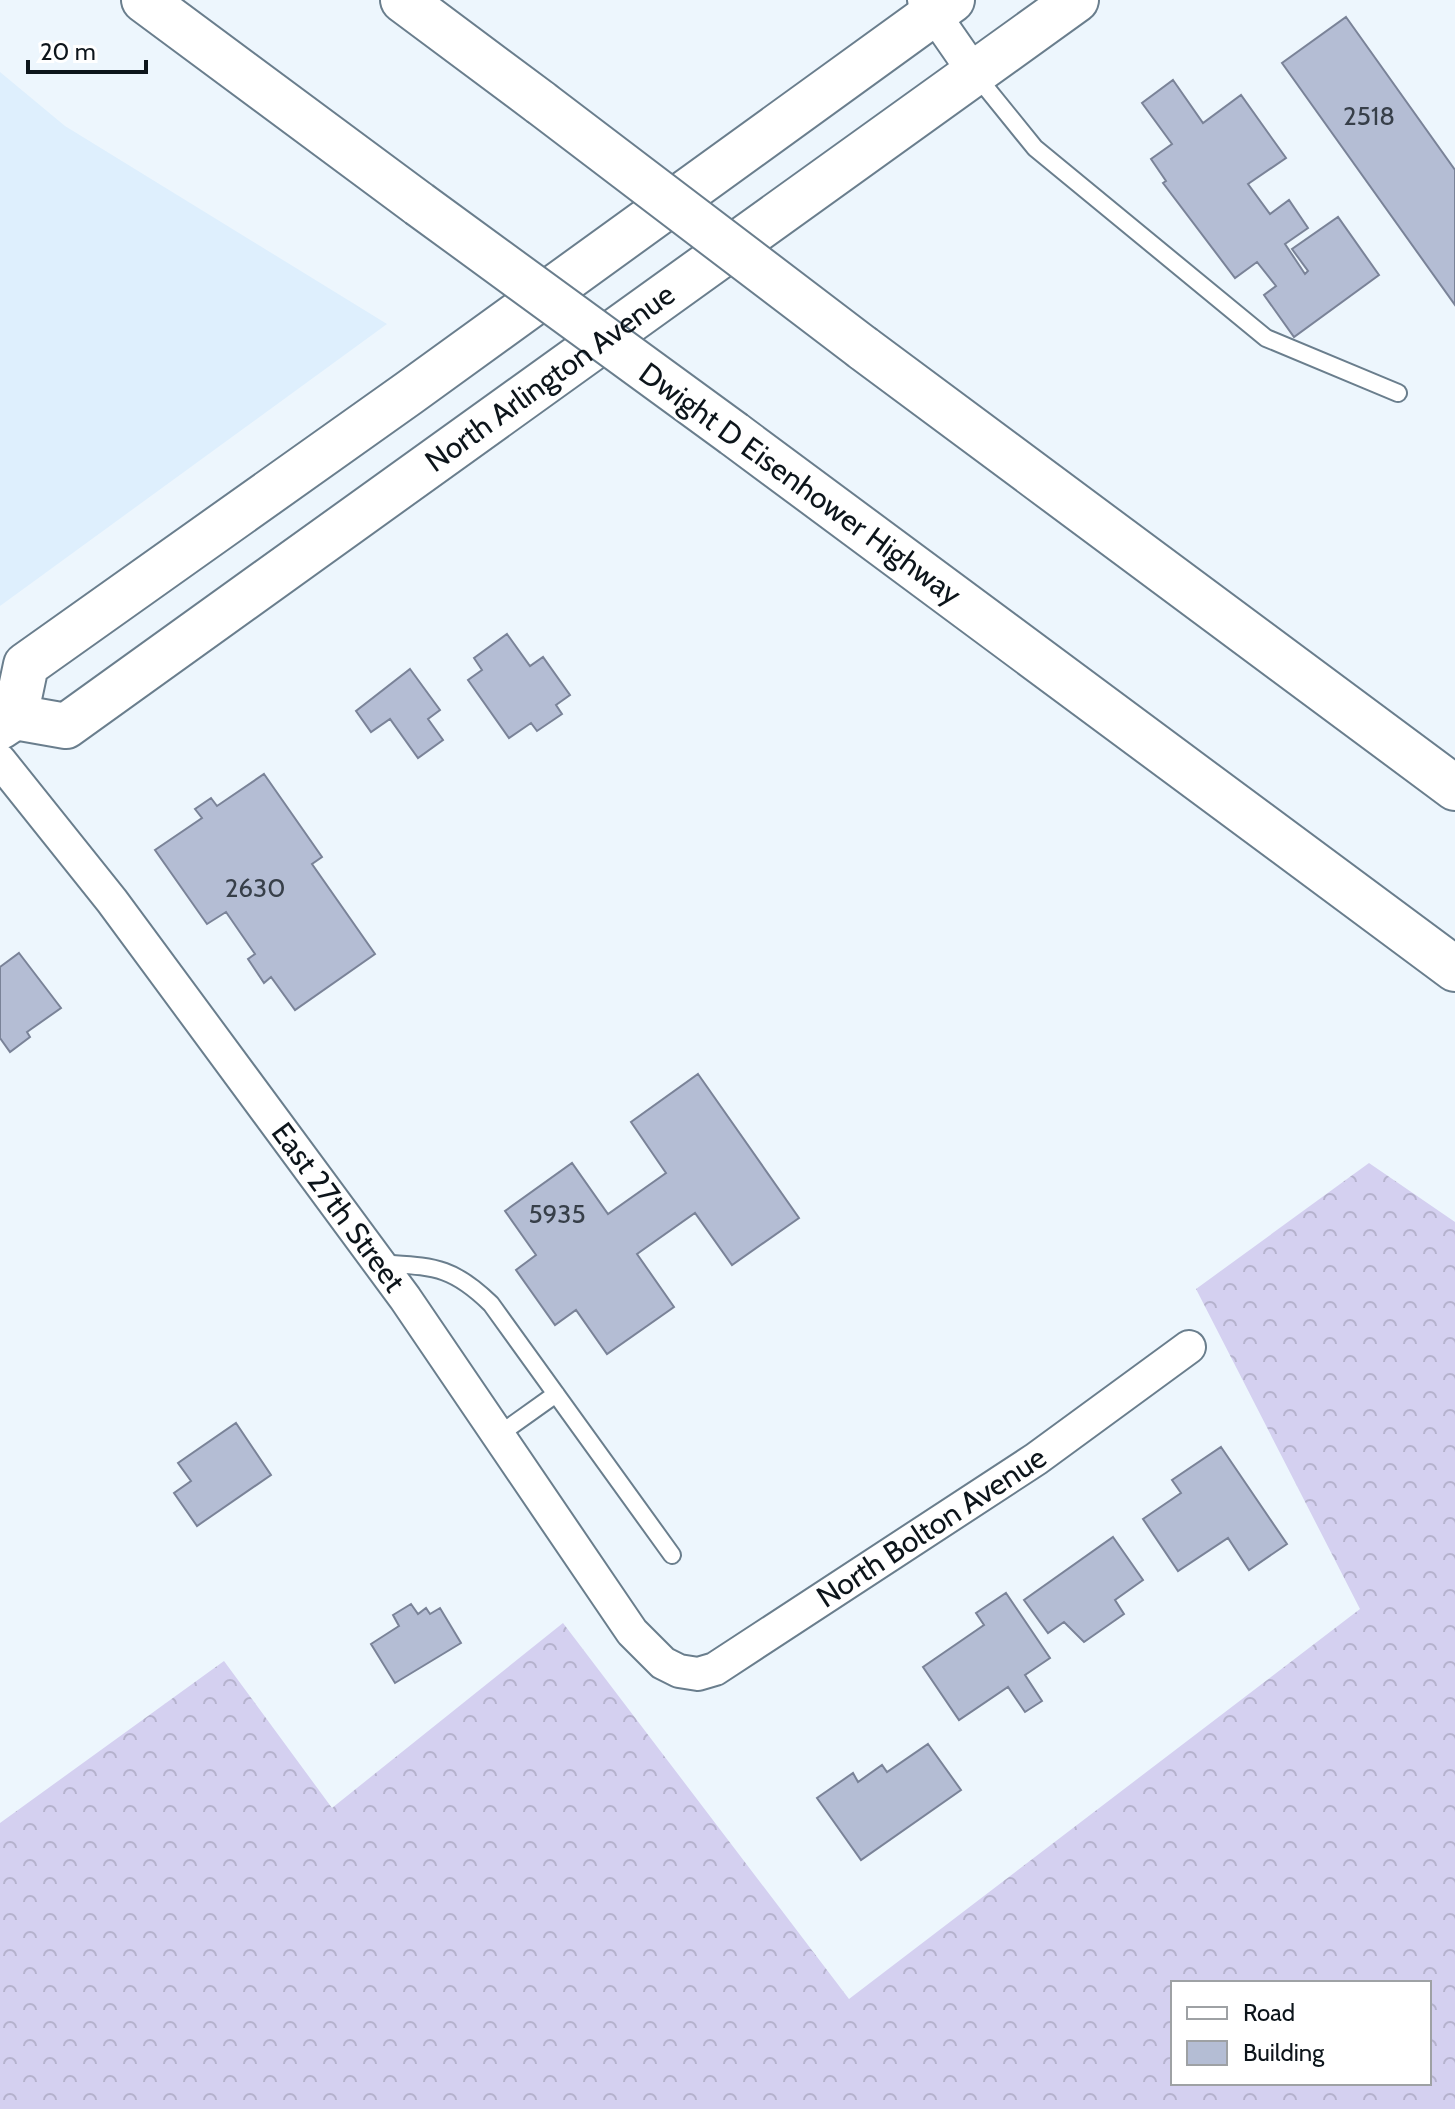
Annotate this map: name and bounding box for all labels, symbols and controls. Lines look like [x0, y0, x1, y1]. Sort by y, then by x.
scale bar [28, 24, 146, 74]
text: 20 m [40, 37, 96, 66]
house number: 2518 [1343, 100, 1395, 132]
street label: North Arlington Avenue [418, 276, 682, 480]
street label: Dwight D Eisenhower Highway [632, 354, 969, 613]
house number: 2630 [225, 872, 285, 904]
street label: East 27th Street [264, 1115, 413, 1299]
house number: 5935 [529, 1198, 585, 1230]
street label: North Bolton Avenue [810, 1439, 1053, 1615]
legend [1171, 1981, 1431, 2085]
text: Road [1243, 1998, 1295, 2027]
text: Building [1243, 2038, 1325, 2067]

